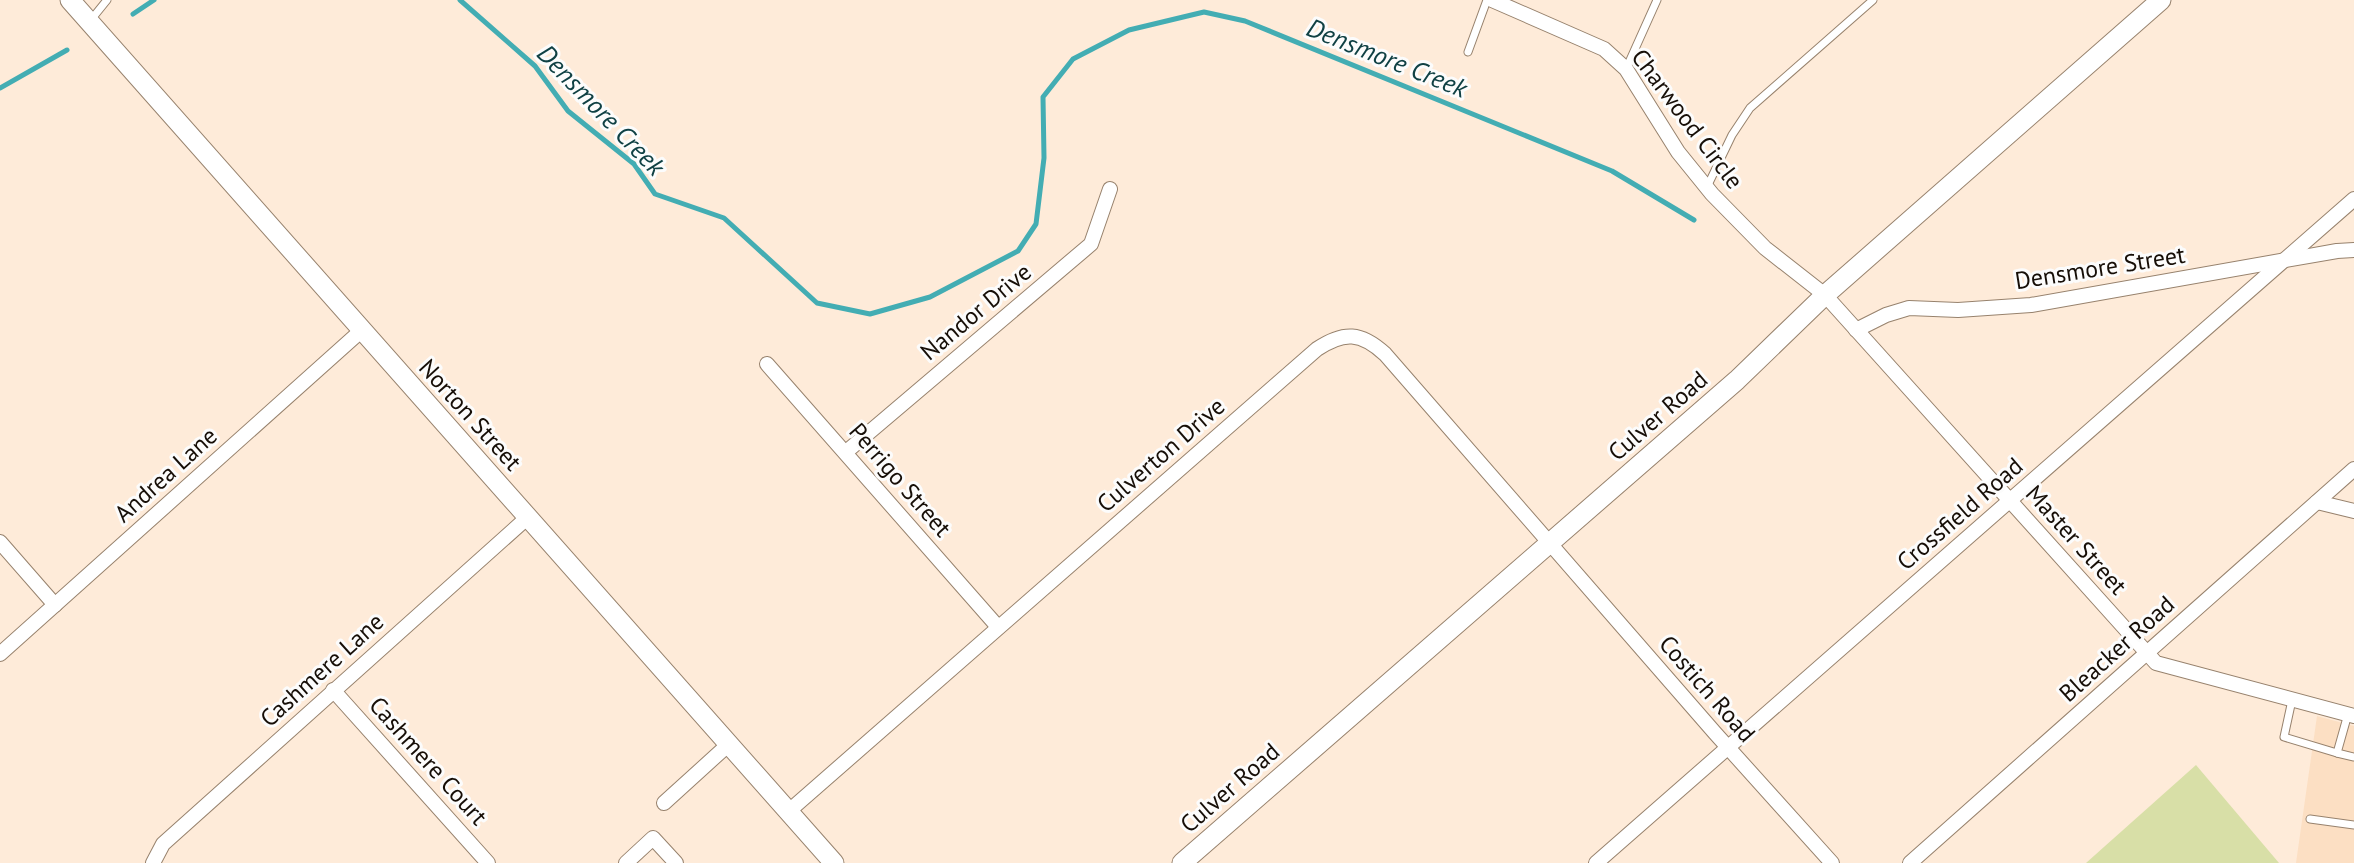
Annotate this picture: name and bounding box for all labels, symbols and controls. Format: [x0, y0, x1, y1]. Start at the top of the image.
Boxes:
water label: Densmore Creek [1302, 10, 1473, 105]
water label: Densmore Creek [530, 37, 673, 183]
street label: Charwood Circle [1625, 42, 1750, 195]
street label: Densmore Street [2013, 239, 2187, 296]
street label: Nandor Drive [914, 256, 1037, 367]
street label: Norton Street [412, 352, 529, 477]
street label: Culver Road [1601, 364, 1714, 467]
street label: Culverton Drive [1090, 391, 1231, 519]
street label: Perrigo Street [842, 416, 958, 543]
street label: Andrea Lane [108, 420, 224, 529]
street label: Crossfield Road [1890, 450, 2029, 577]
street label: Master Street [2019, 478, 2134, 601]
street label: Bleacker Road [2053, 589, 2181, 709]
street label: Cashmere Lane [253, 606, 390, 733]
street label: Costich Road [1653, 629, 1762, 748]
street label: Cashmere Court [362, 690, 494, 831]
street label: Culver Road [1173, 736, 1286, 839]

